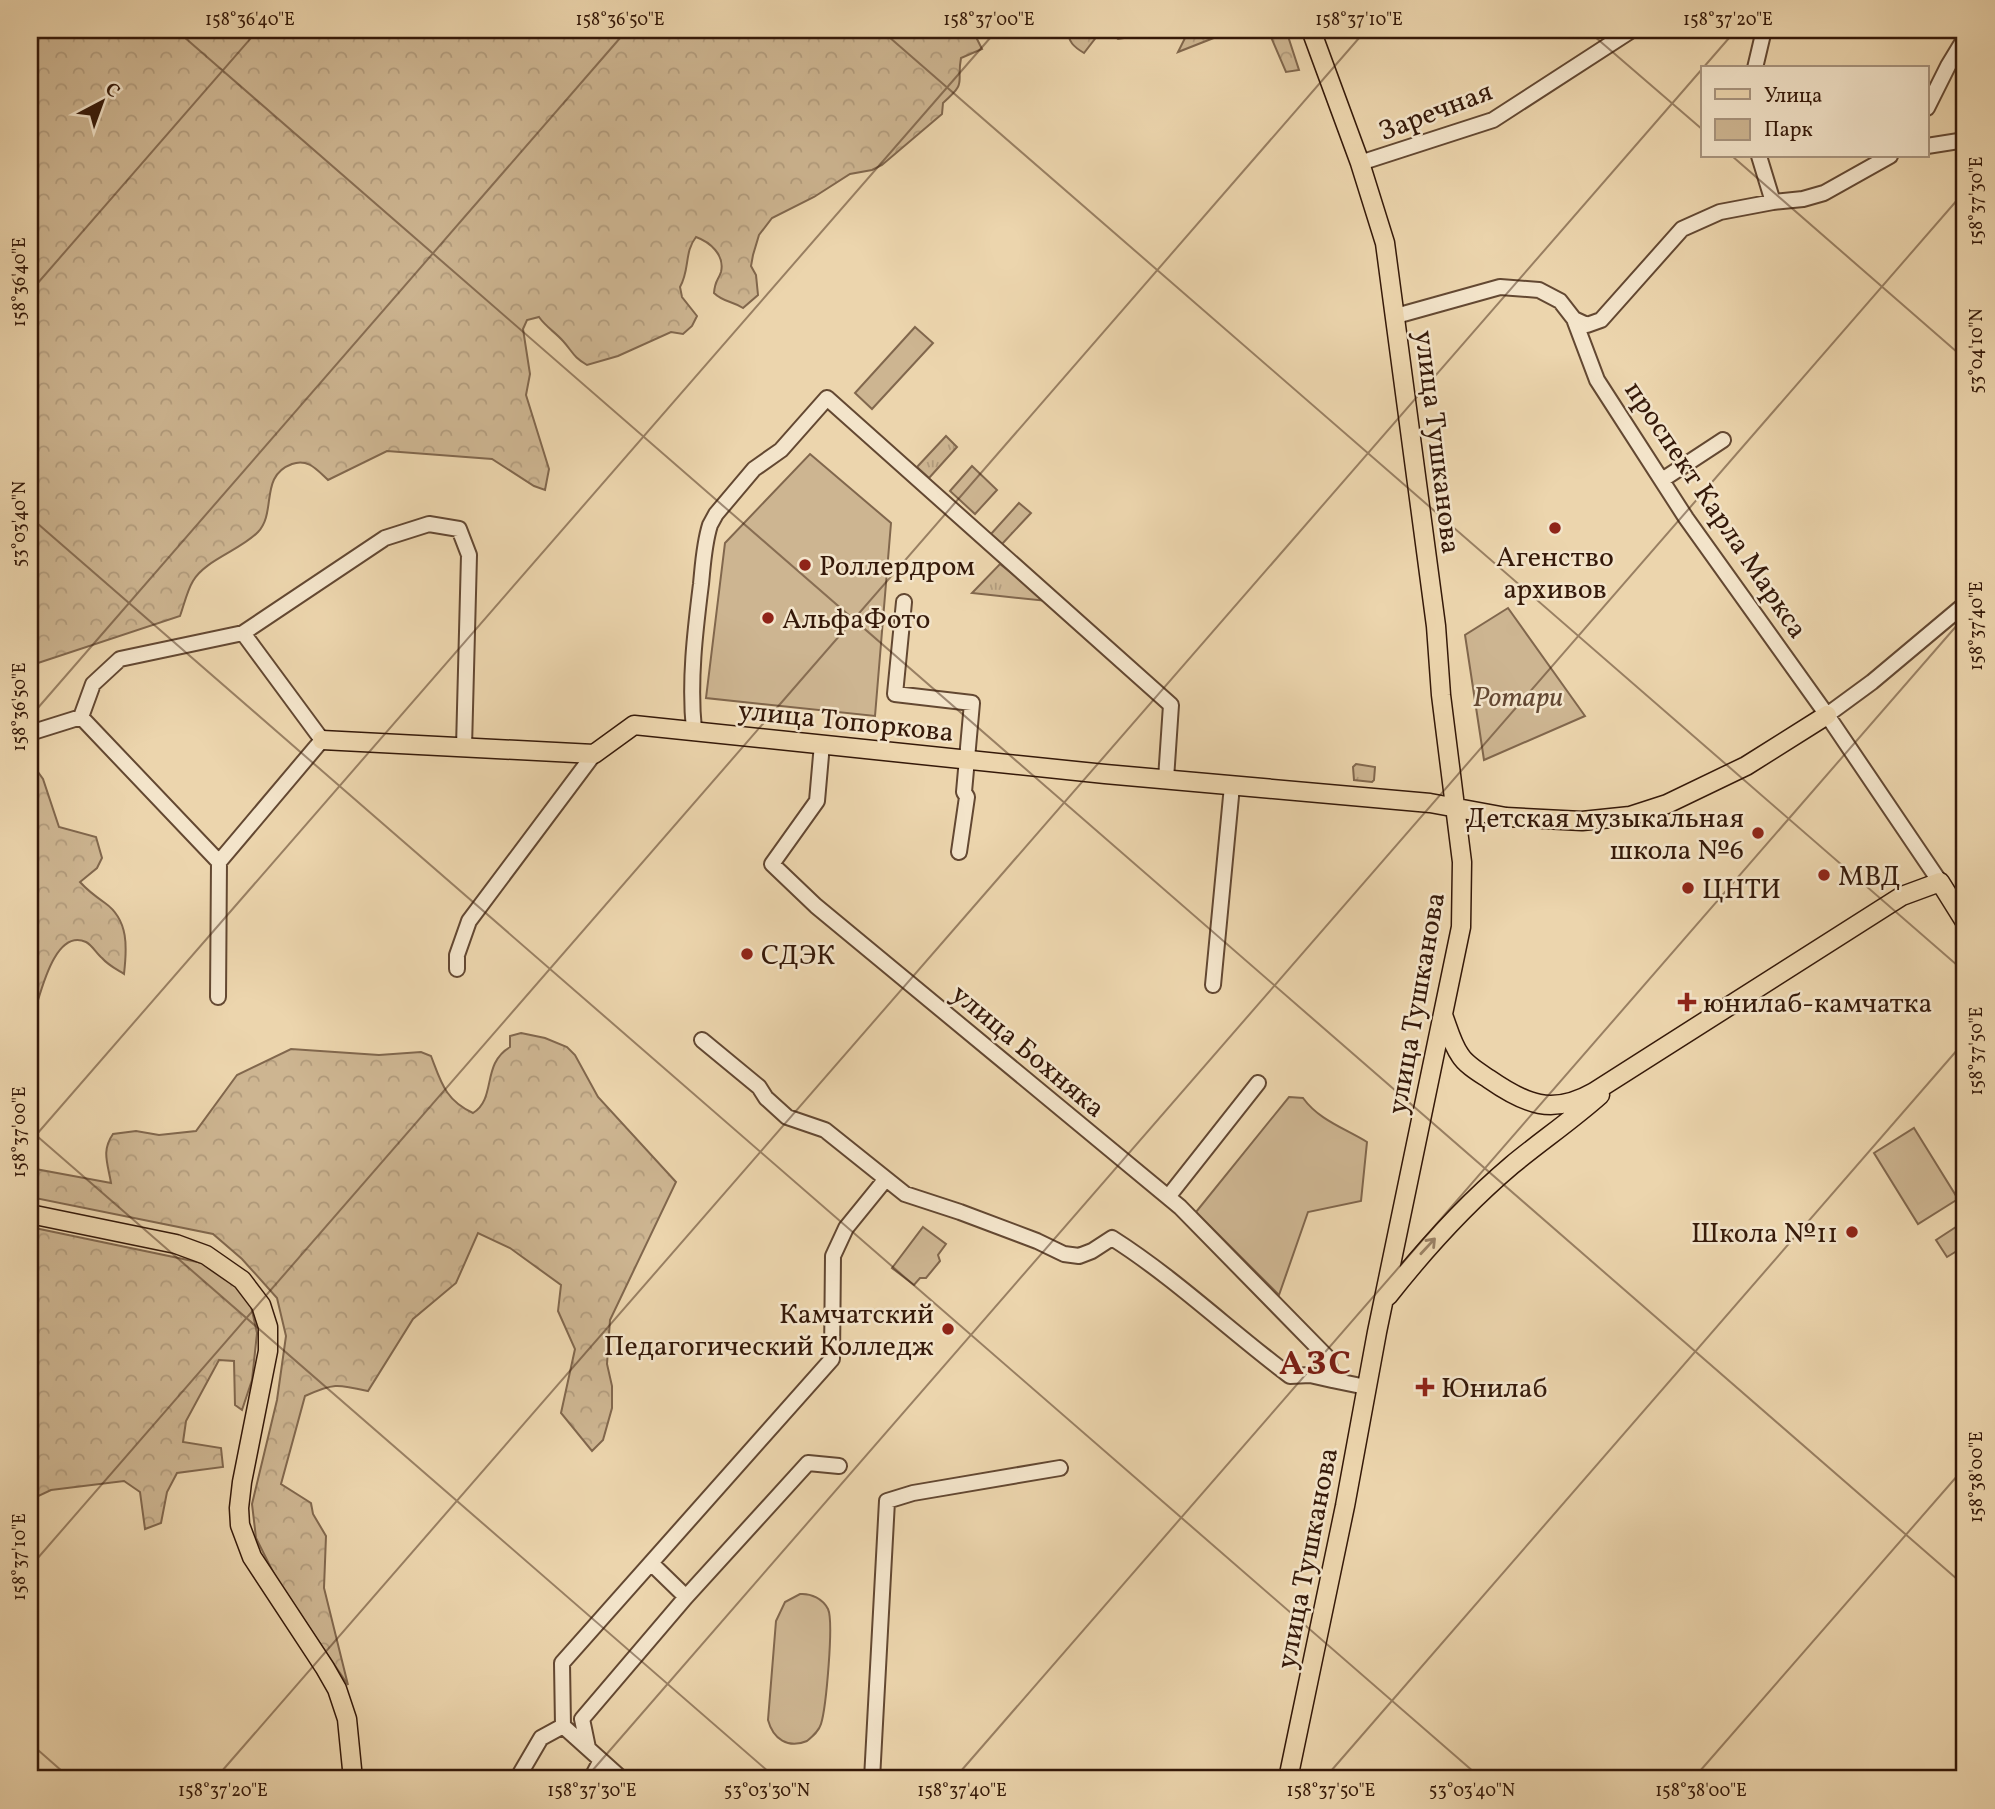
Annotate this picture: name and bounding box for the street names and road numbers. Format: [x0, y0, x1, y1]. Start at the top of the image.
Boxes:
street label: Заречная [1373, 73, 1498, 152]
street label: улица Тушканова [1403, 328, 1470, 556]
street label: проспект Карла Маркса [1614, 374, 1816, 647]
street label: улица Топоркова [736, 692, 956, 753]
street label: улица Тушканова [1379, 889, 1456, 1118]
street label: улица Бохняка [942, 976, 1113, 1128]
street label: улица Тушканова [1268, 1444, 1349, 1673]

